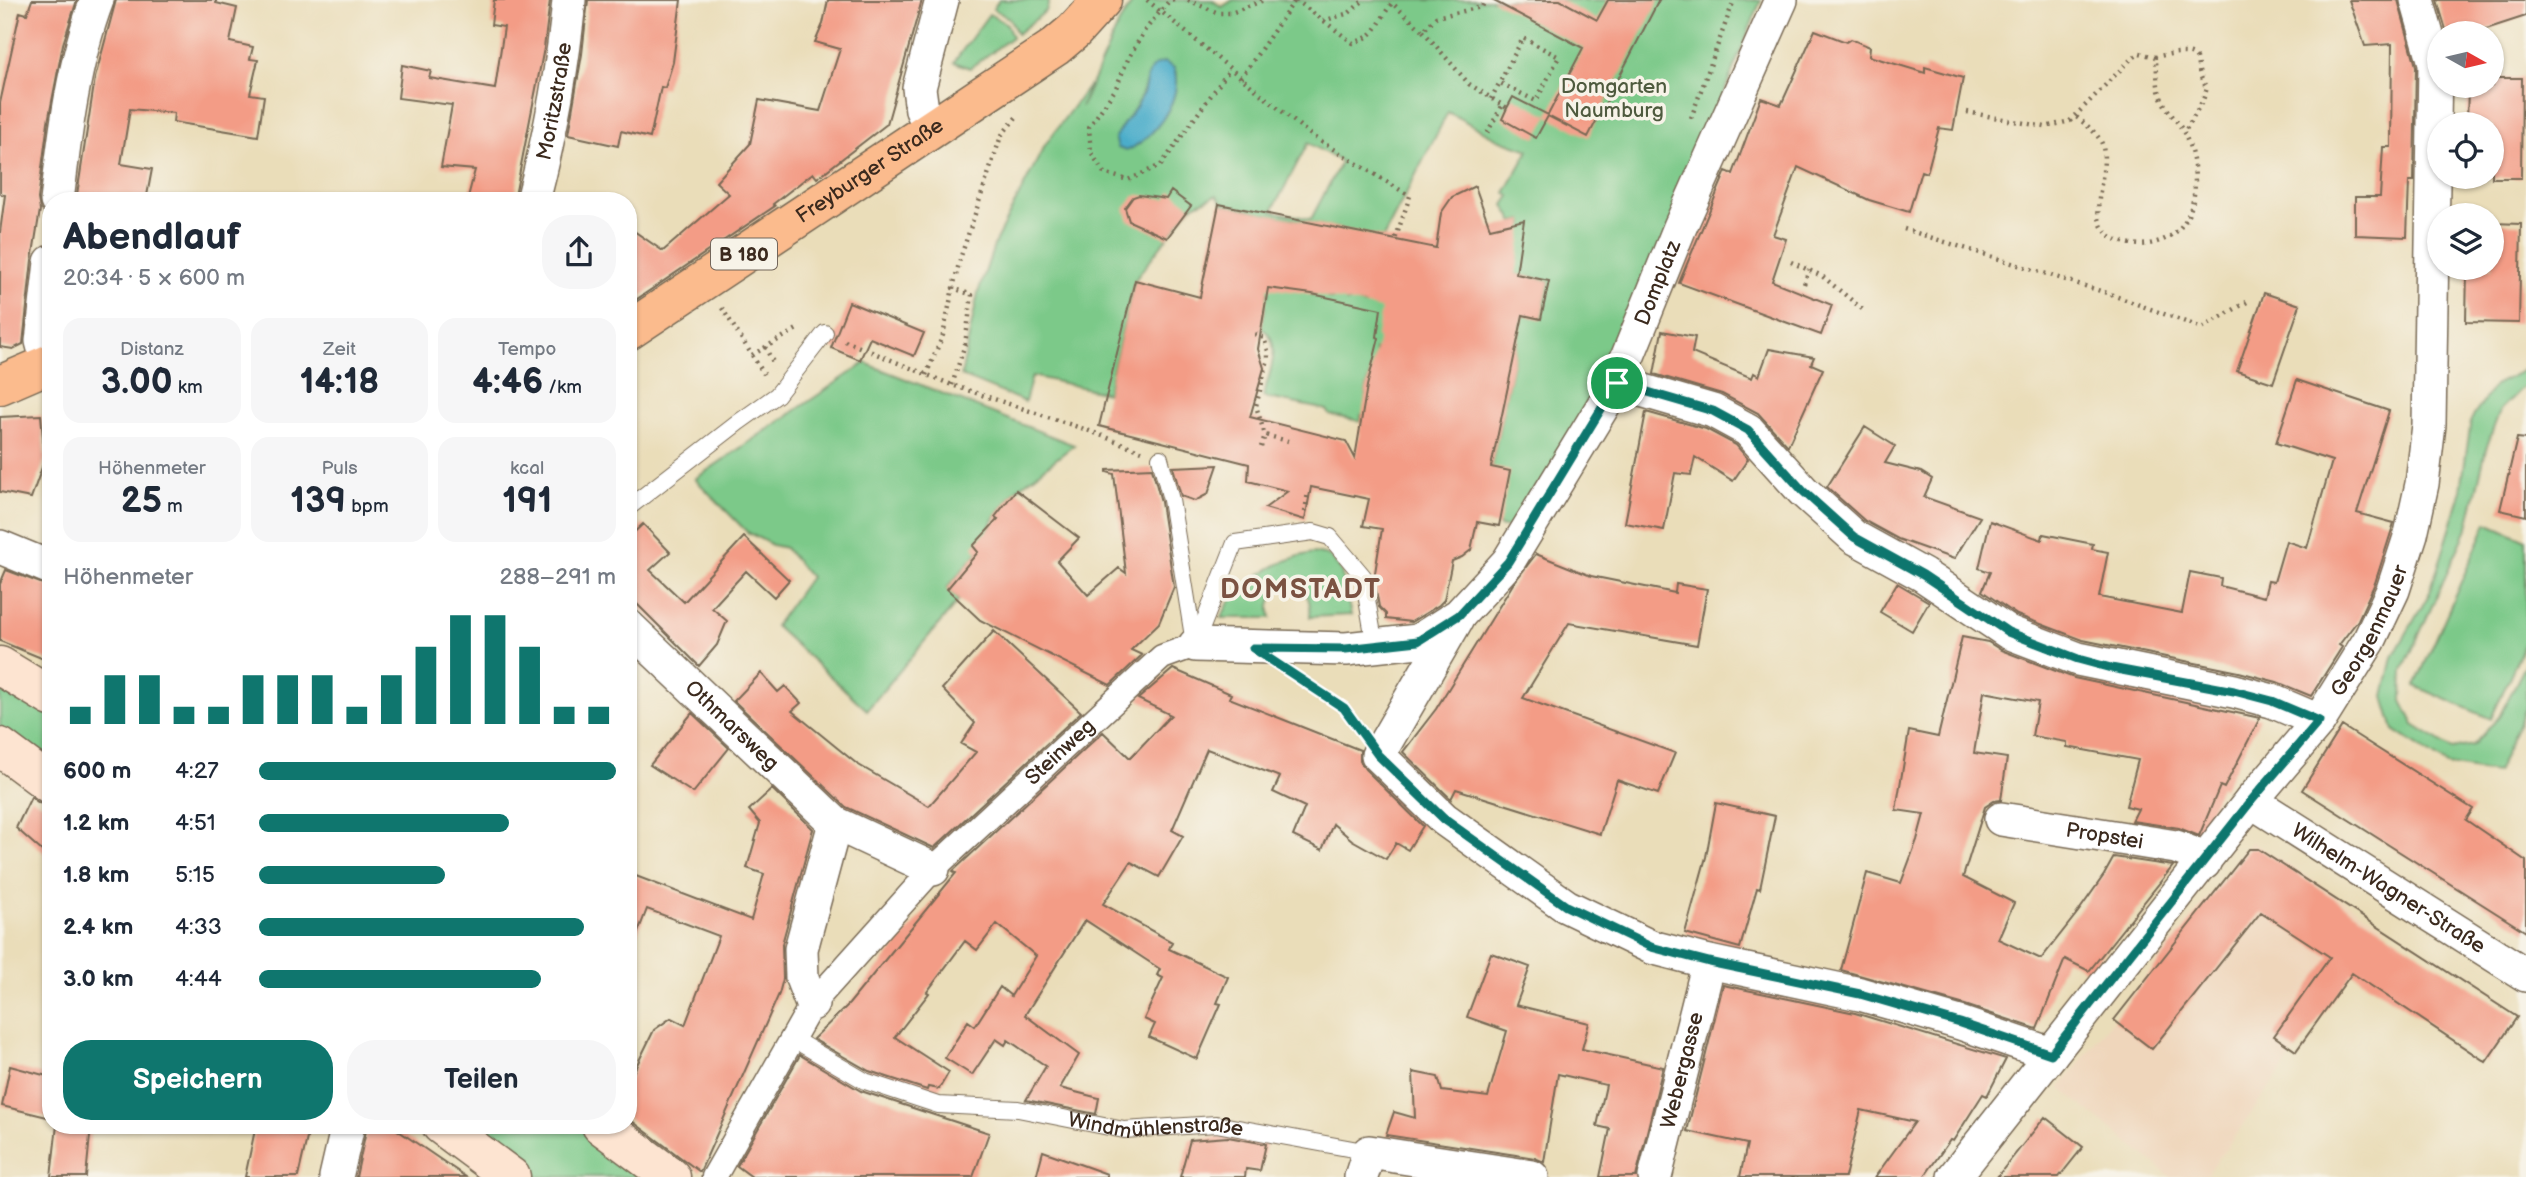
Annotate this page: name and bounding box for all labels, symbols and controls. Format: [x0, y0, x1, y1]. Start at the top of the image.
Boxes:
north arrow [2427, 21, 2504, 98]
map controls [2427, 21, 2504, 280]
street label: Moritzstraße [531, 41, 577, 163]
park label: Domgarten Naumburg [1561, 74, 1667, 123]
button: locate [2427, 112, 2504, 189]
street label: Freyburger Straße [791, 113, 948, 229]
button: layers [2427, 203, 2504, 280]
text: Abendlauf [63, 215, 241, 260]
button: share [542, 215, 616, 289]
street label: Domplatz [1630, 236, 1687, 329]
road number: B 180 [711, 238, 777, 270]
text: 20:34 · 5 × 600 m [63, 264, 245, 292]
text: Distanz [120, 338, 184, 361]
text: Zeit [323, 338, 356, 361]
text: Tempo [498, 338, 556, 361]
pin [1587, 353, 1647, 413]
text: 3.00 [101, 361, 173, 404]
text: 14:18 [300, 361, 379, 404]
text: 4:46 [472, 361, 543, 404]
icon: arrive [1598, 364, 1636, 402]
text: km [173, 376, 203, 399]
text: /km [543, 376, 582, 399]
text: Höhenmeter [98, 457, 206, 480]
text: Puls [321, 457, 358, 480]
text: kcal [510, 457, 544, 480]
text: 25 [121, 480, 162, 523]
text: 139 [290, 480, 346, 523]
text: 191 [502, 480, 552, 523]
text: m [162, 495, 183, 518]
text: bpm [346, 495, 389, 518]
street label: Georgenmauer [2325, 562, 2413, 701]
text: Höhenmeter [63, 563, 193, 591]
text: 288–291 m [499, 563, 616, 591]
district label: DOMSTADT [1220, 573, 1382, 606]
street label: Othmarsweg [680, 675, 784, 776]
street label: Steinweg [1020, 713, 1100, 790]
text: 600 m [63, 757, 131, 785]
text: 4:27 [175, 757, 219, 785]
text: 1.2 km [63, 809, 129, 837]
text: 4:51 [175, 809, 216, 837]
street label: Propstei [2064, 818, 2145, 855]
street label: Wilhelm-Wagner-Straße [2287, 818, 2490, 959]
text: 1.8 km [63, 861, 129, 889]
text: 5:15 [175, 861, 215, 889]
text: 2.4 km [63, 913, 133, 941]
text: 4:33 [175, 913, 222, 941]
text: 3.0 km [63, 965, 134, 993]
text: 4:44 [175, 965, 222, 993]
street label: Webergasse [1656, 1010, 1709, 1131]
button: Speichern [63, 1040, 333, 1120]
button: Teilen [347, 1040, 616, 1120]
street label: Windmühlenstraße [1066, 1107, 1245, 1144]

